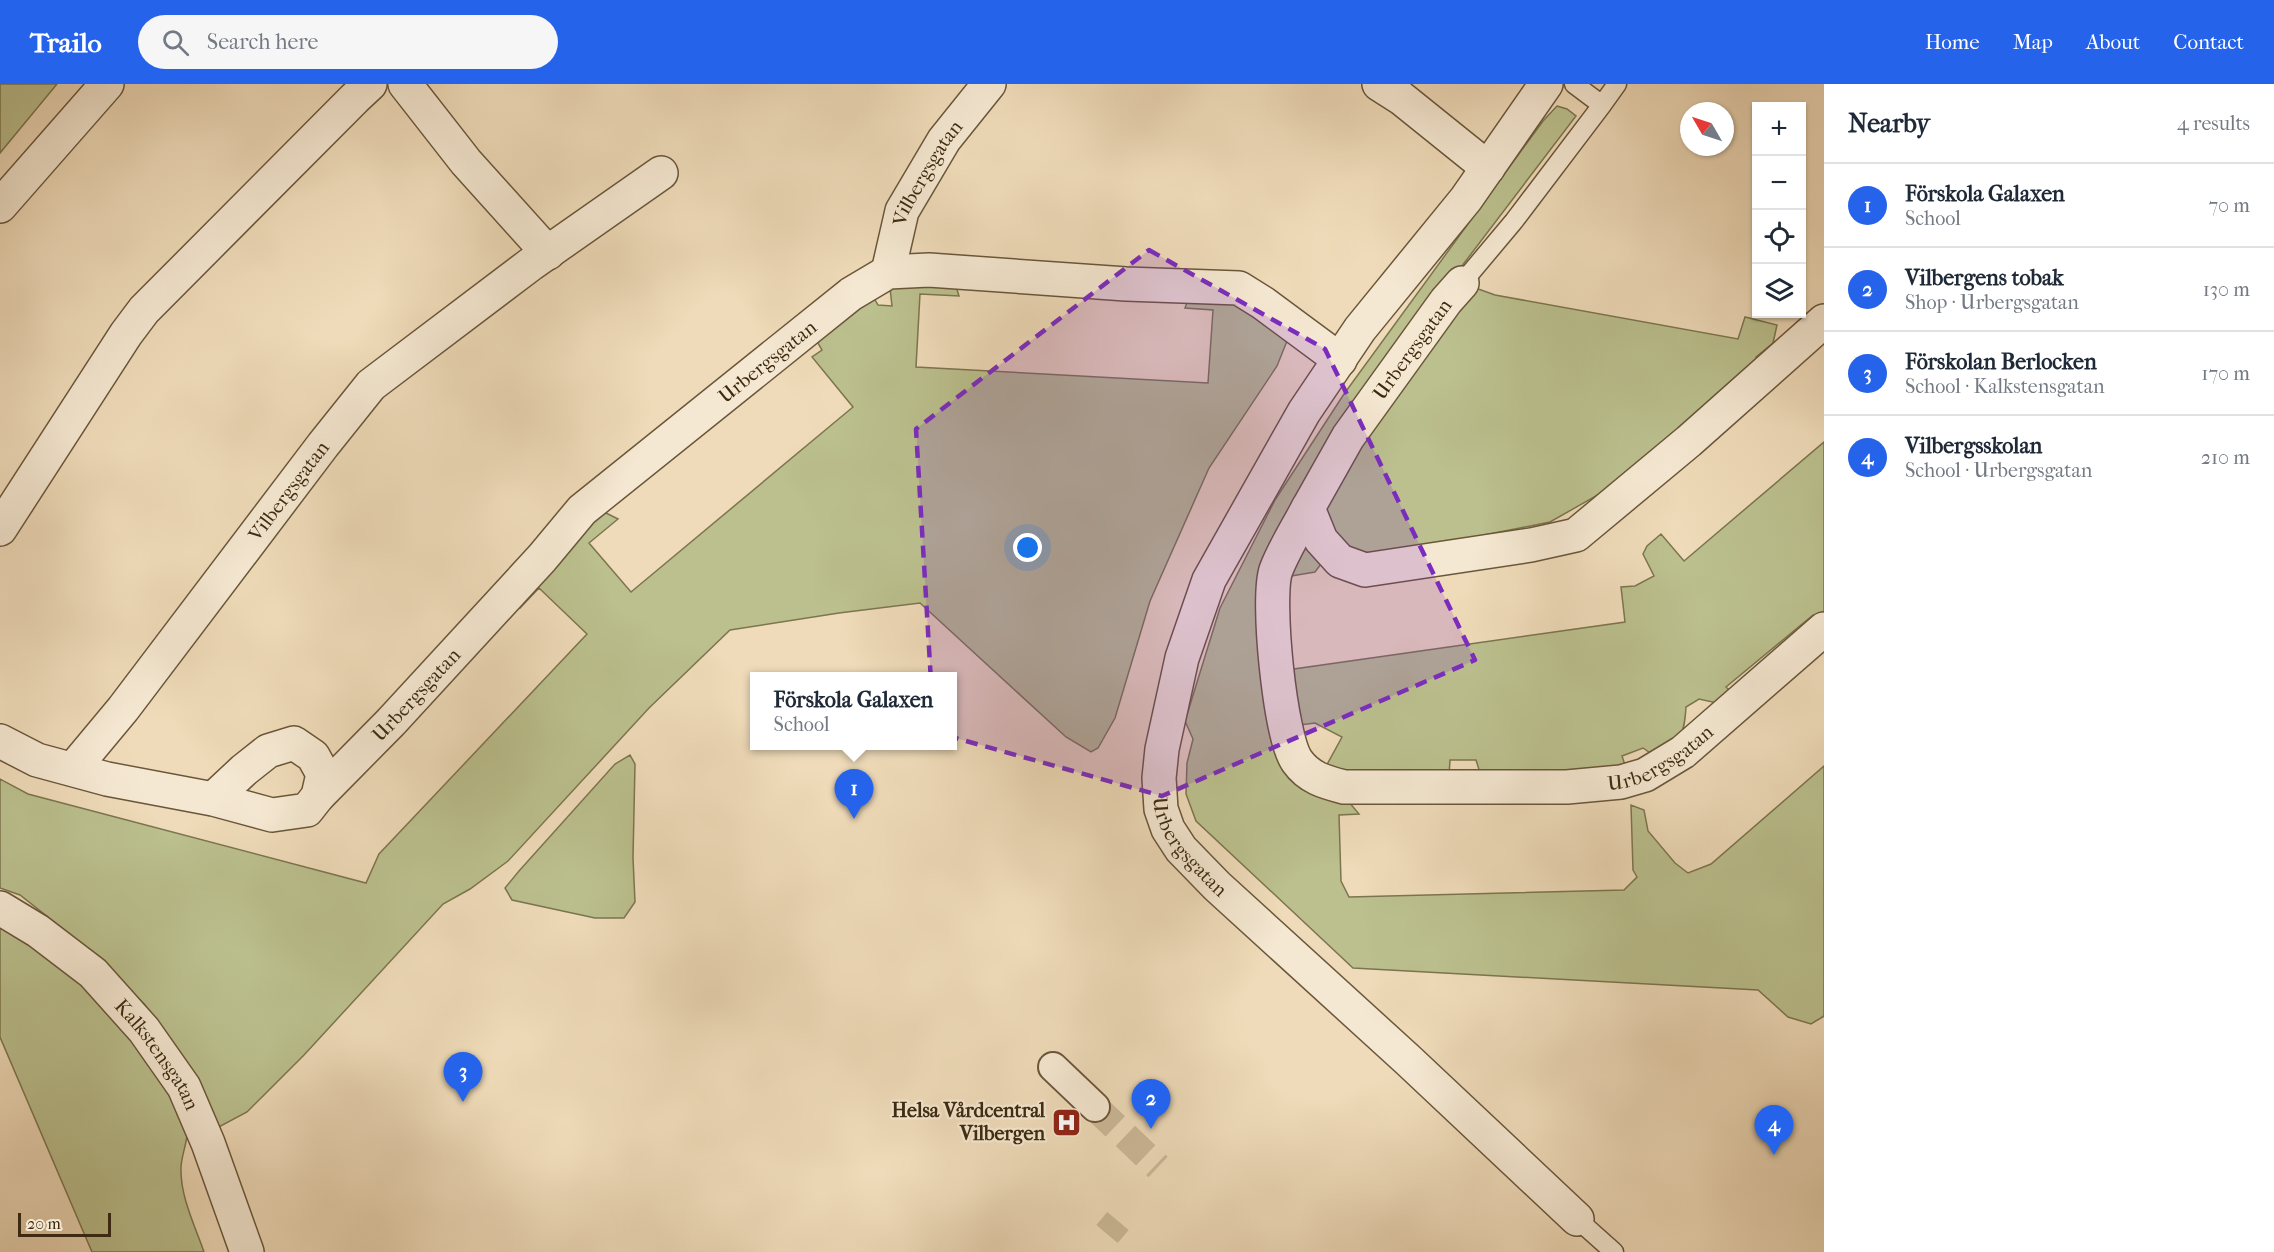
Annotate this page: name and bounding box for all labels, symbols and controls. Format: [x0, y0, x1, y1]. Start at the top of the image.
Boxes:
search box [138, 15, 558, 69]
text: Trailo [30, 26, 102, 59]
icon: search [159, 26, 192, 59]
text: Search here [207, 29, 318, 55]
text: Home [1925, 30, 1980, 54]
text: Map [2013, 30, 2053, 54]
text: About [2086, 30, 2140, 54]
text: Contact [2173, 30, 2244, 54]
north arrow [1680, 102, 1734, 156]
map controls [1752, 102, 1806, 318]
button: + [1752, 102, 1806, 156]
text: Nearby [1848, 108, 1930, 139]
text: 4 results [2177, 112, 2250, 135]
street label: Vilbergsgatan [888, 115, 968, 228]
button: − [1752, 156, 1806, 210]
text: Förskola Galaxen [1905, 181, 2065, 207]
text: 1 [1864, 194, 1871, 217]
text: 70 m [2208, 194, 2250, 217]
text: School [1905, 207, 1961, 230]
button: locate [1752, 210, 1806, 264]
button: layers [1752, 264, 1806, 318]
text: Vilbergens tobak [1905, 265, 2064, 291]
text: 2 [1862, 278, 1873, 301]
text: 130 m [2203, 278, 2250, 301]
text: Shop · Urbergsgatan [1905, 291, 2079, 314]
street label: Urbergsgatan [1368, 294, 1457, 404]
street label: Urbergsgatan [714, 315, 821, 408]
text: Förskolan Berlocken [1905, 349, 2097, 375]
text: 3 [1863, 362, 1872, 385]
text: 170 m [2201, 362, 2250, 385]
text: School · Kalkstensgatan [1905, 375, 2105, 398]
text: Vilbergsskolan [1905, 433, 2042, 459]
street label: Vilbergsgatan [243, 436, 334, 546]
text: 4 [1862, 446, 1873, 469]
text: 210 m [2201, 446, 2250, 469]
text: School · Urbergsgatan [1905, 459, 2092, 482]
your location [1013, 533, 1042, 562]
street label: Urbergsgatan [367, 643, 465, 746]
popup [750, 672, 957, 750]
text: Förskola Galaxen [774, 687, 933, 713]
text: School [774, 713, 829, 736]
street label: Urbergsgatan [1606, 720, 1718, 795]
pin: 1 [834, 770, 874, 819]
street label: Urbergsgatan [1148, 796, 1232, 902]
street label: Kalkstensgatan [110, 995, 204, 1114]
pin: 3 [444, 1052, 482, 1102]
pin: 2 [1132, 1080, 1170, 1129]
place label: Helsa Vårdcentral Vilbergen [892, 1099, 1045, 1145]
hospital icon: Helsa Vårdcentral Vilbergen [1050, 1106, 1082, 1138]
pin: 4 [1754, 1106, 1794, 1155]
scale bar [18, 1210, 111, 1238]
text: 20 m [27, 1214, 61, 1233]

